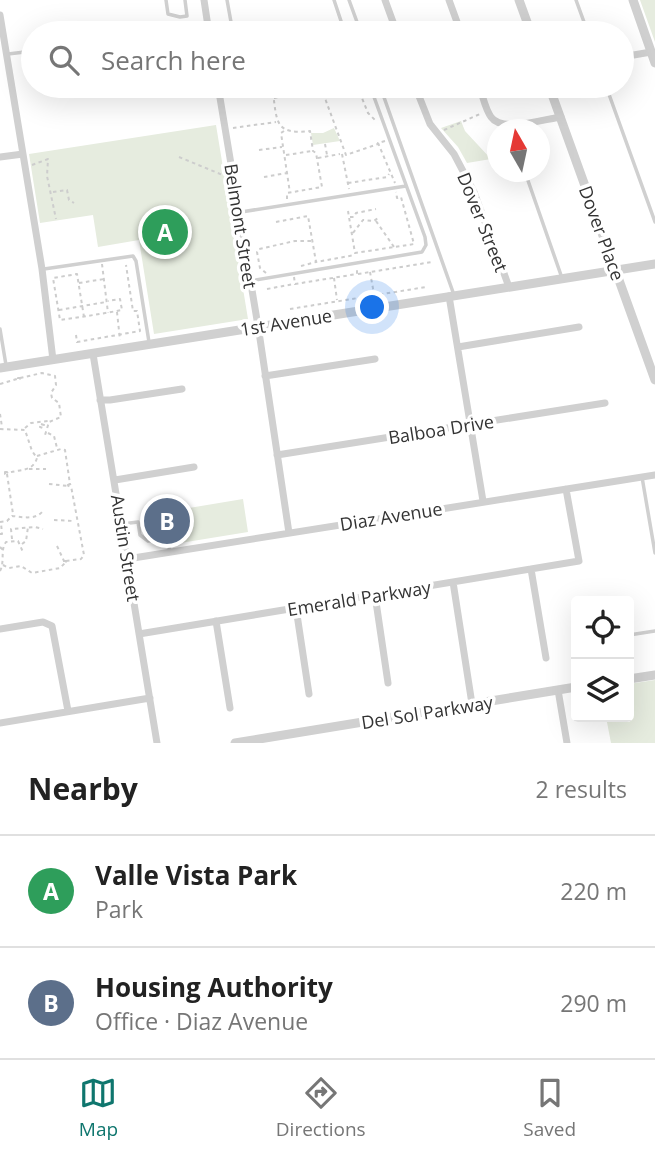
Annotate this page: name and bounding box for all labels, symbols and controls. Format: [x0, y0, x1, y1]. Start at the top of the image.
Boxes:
search box [21, 21, 634, 98]
icon: search [45, 41, 83, 79]
text: Search here [101, 42, 246, 78]
north arrow [487, 119, 550, 182]
street label: Belmont Street [219, 162, 263, 290]
street label: Dover Street [452, 169, 514, 275]
street label: Dover Place [574, 182, 630, 284]
pin: A [142, 206, 188, 258]
your location [355, 290, 389, 324]
street label: 1st Avenue [238, 303, 334, 341]
street label: Balboa Drive [386, 409, 496, 449]
street label: Austin Street [106, 493, 146, 603]
pin: B [144, 495, 190, 547]
street label: Diaz Avenue [338, 496, 444, 536]
street label: Emerald Parkway [286, 575, 433, 621]
map controls [571, 596, 634, 722]
button: locate [571, 596, 634, 659]
button: layers [571, 659, 634, 722]
street label: Del Sol Parkway [359, 690, 495, 734]
text: Nearby [28, 768, 138, 809]
text: 2 results [536, 773, 627, 805]
text: Valle Vista Park [95, 857, 297, 893]
text: A [43, 875, 59, 907]
text: 220 m [560, 875, 627, 907]
text: Park [95, 893, 143, 925]
text: Housing Authority [95, 969, 333, 1005]
text: B [43, 987, 59, 1019]
text: 290 m [560, 987, 627, 1019]
text: Office · Diaz Avenue [95, 1005, 308, 1037]
tab: Map [79, 1074, 118, 1142]
tab: Directions [276, 1074, 366, 1142]
tab: Saved [523, 1074, 576, 1142]

